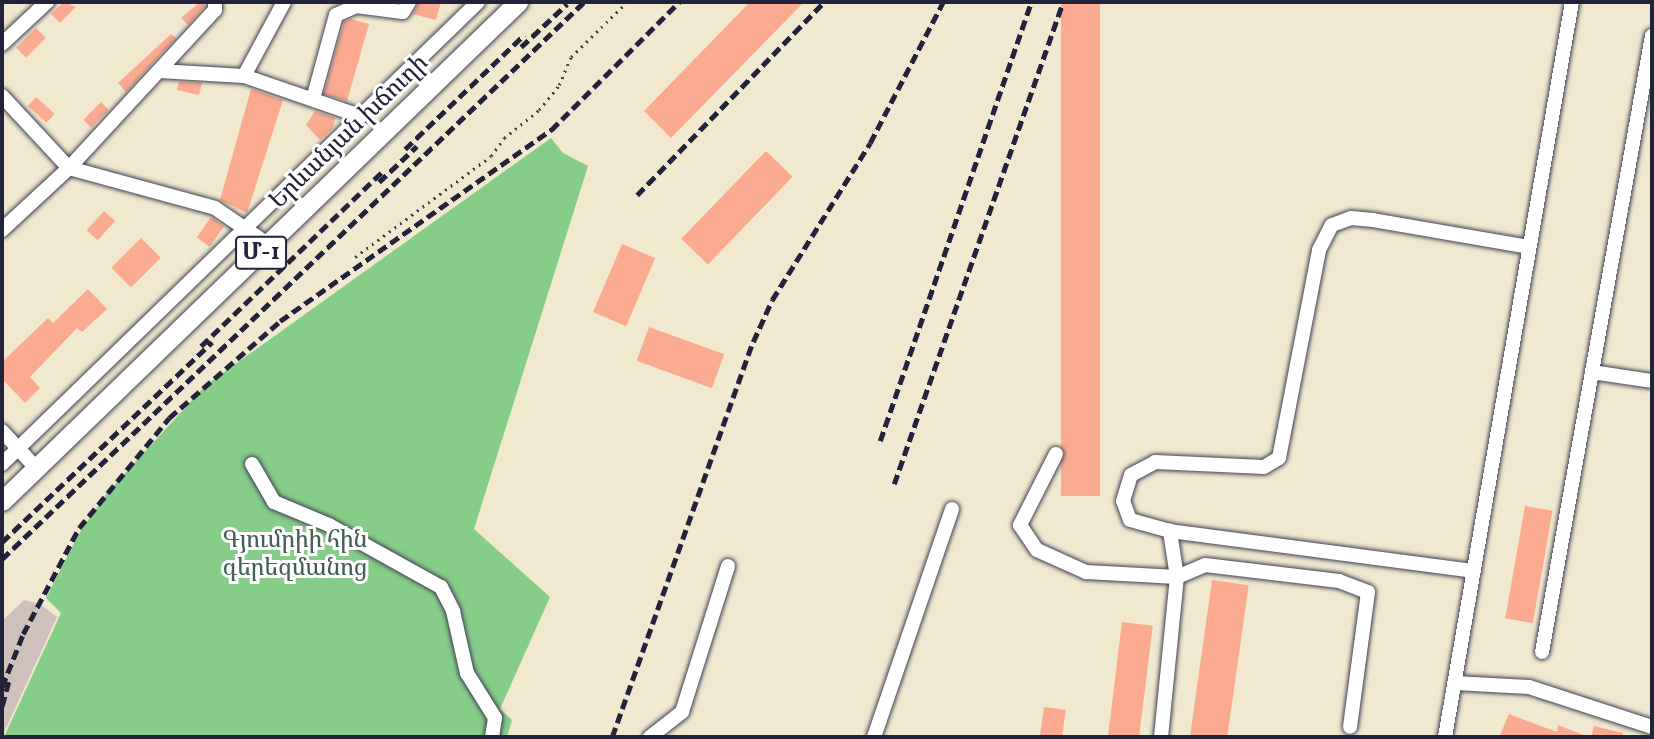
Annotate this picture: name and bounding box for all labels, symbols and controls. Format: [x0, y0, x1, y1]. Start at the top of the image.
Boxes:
street label: Երևանյան խճուղի [265, 50, 435, 216]
road number: Մ-1 [235, 234, 287, 272]
park label: Գյումրիի հին գերեզմանոց [223, 528, 367, 584]

